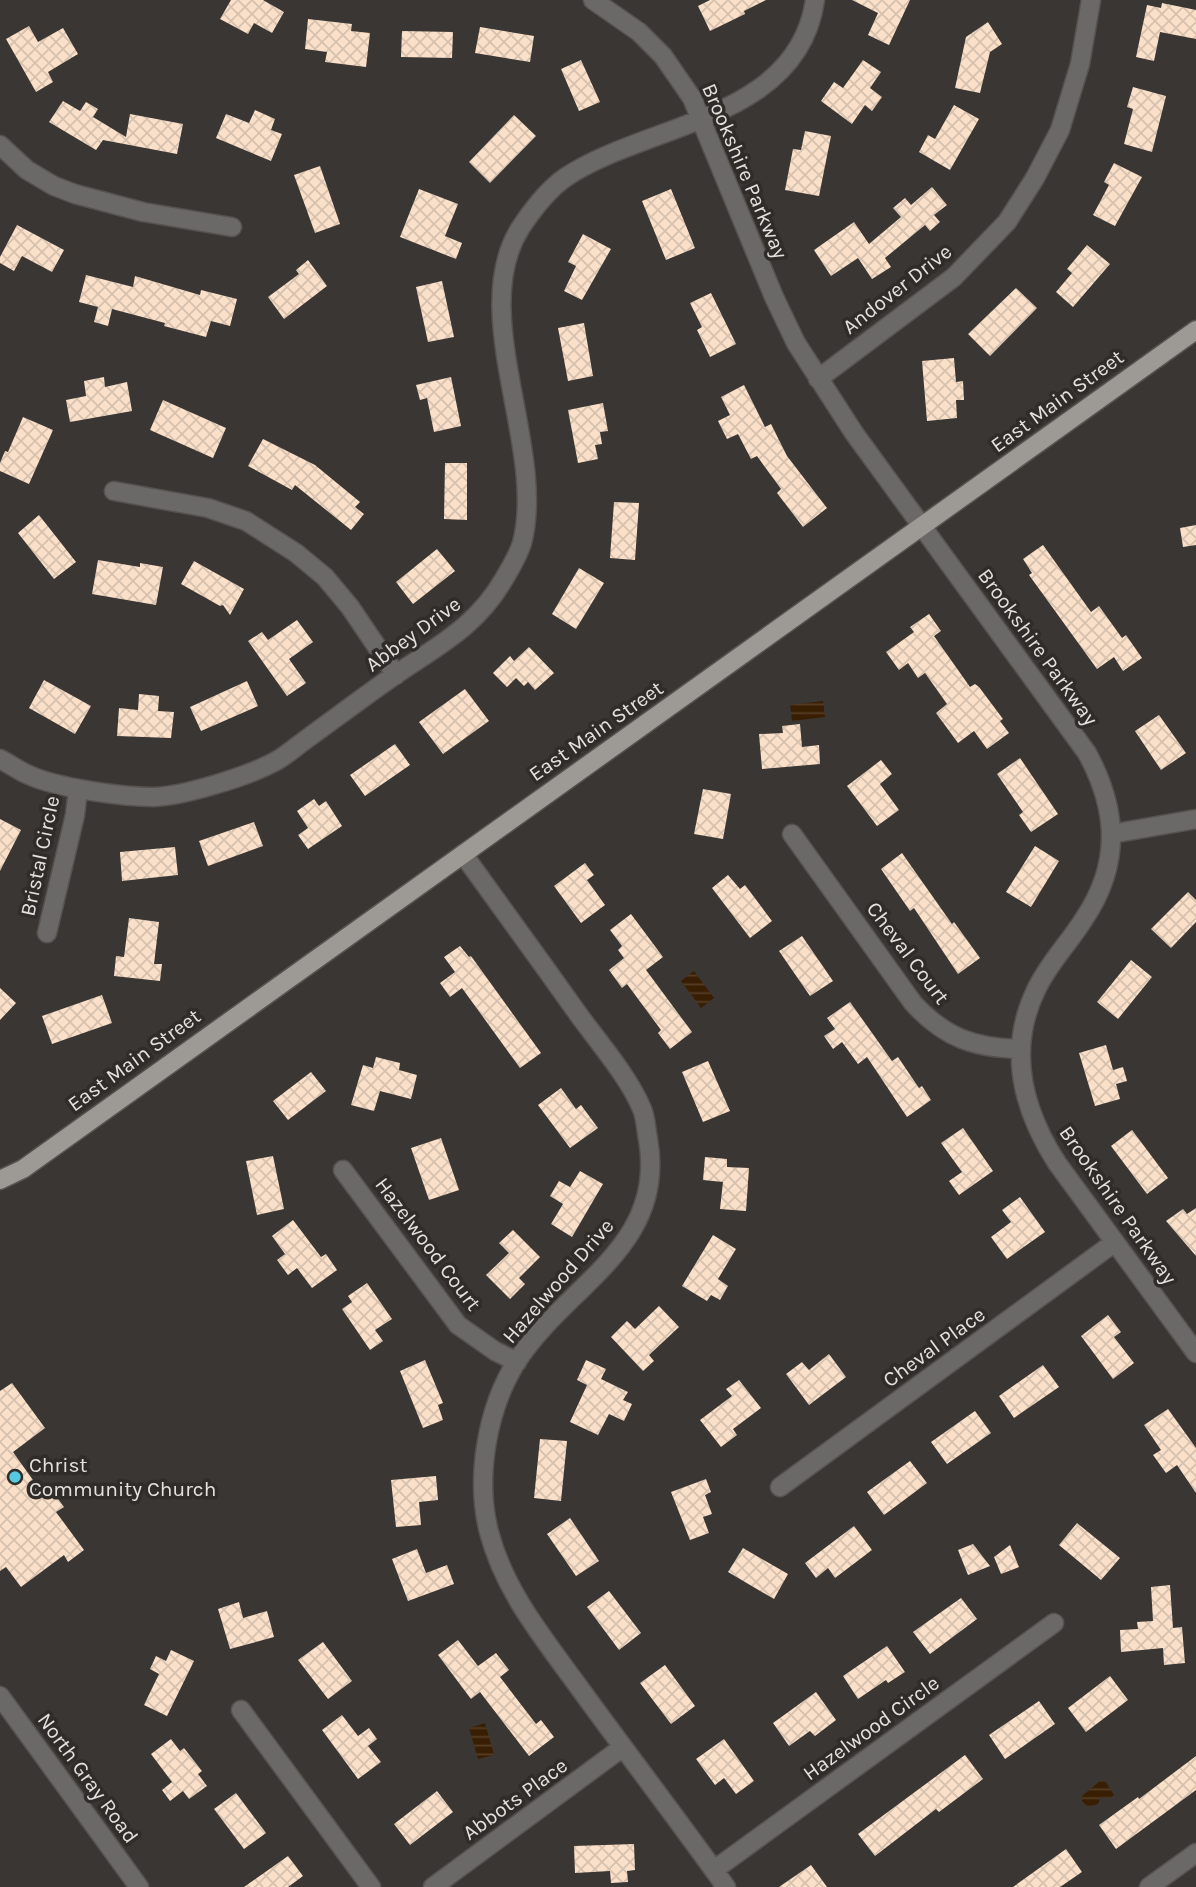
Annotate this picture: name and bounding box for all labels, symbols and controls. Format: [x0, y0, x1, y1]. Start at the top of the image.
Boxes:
street label: Brookshire Parkway [697, 80, 793, 262]
street label: Andover Drive [838, 239, 956, 339]
street label: East Main Street [986, 345, 1128, 457]
street label: Brookshire Parkway [973, 564, 1103, 730]
street label: Abbey Drive [361, 592, 465, 676]
street label: East Main Street [524, 676, 668, 786]
street label: Bristal Circle [16, 794, 64, 918]
street label: Cheval Court [862, 897, 954, 1009]
street label: East Main Street [63, 1004, 205, 1116]
street label: Brookshire Parkway [1054, 1121, 1182, 1289]
street label: Hazelwood Court [370, 1173, 486, 1315]
street label: Hazelwood Drive [497, 1214, 619, 1348]
street label: Cheval Place [878, 1302, 990, 1392]
place label: Christ Community Church [29, 1453, 216, 1501]
marker: Christ Community Church [7, 1469, 23, 1485]
street label: Hazelwood Circle [798, 1671, 944, 1785]
street label: North Gray Road [33, 1708, 143, 1848]
street label: Abbots Place [458, 1753, 572, 1845]

